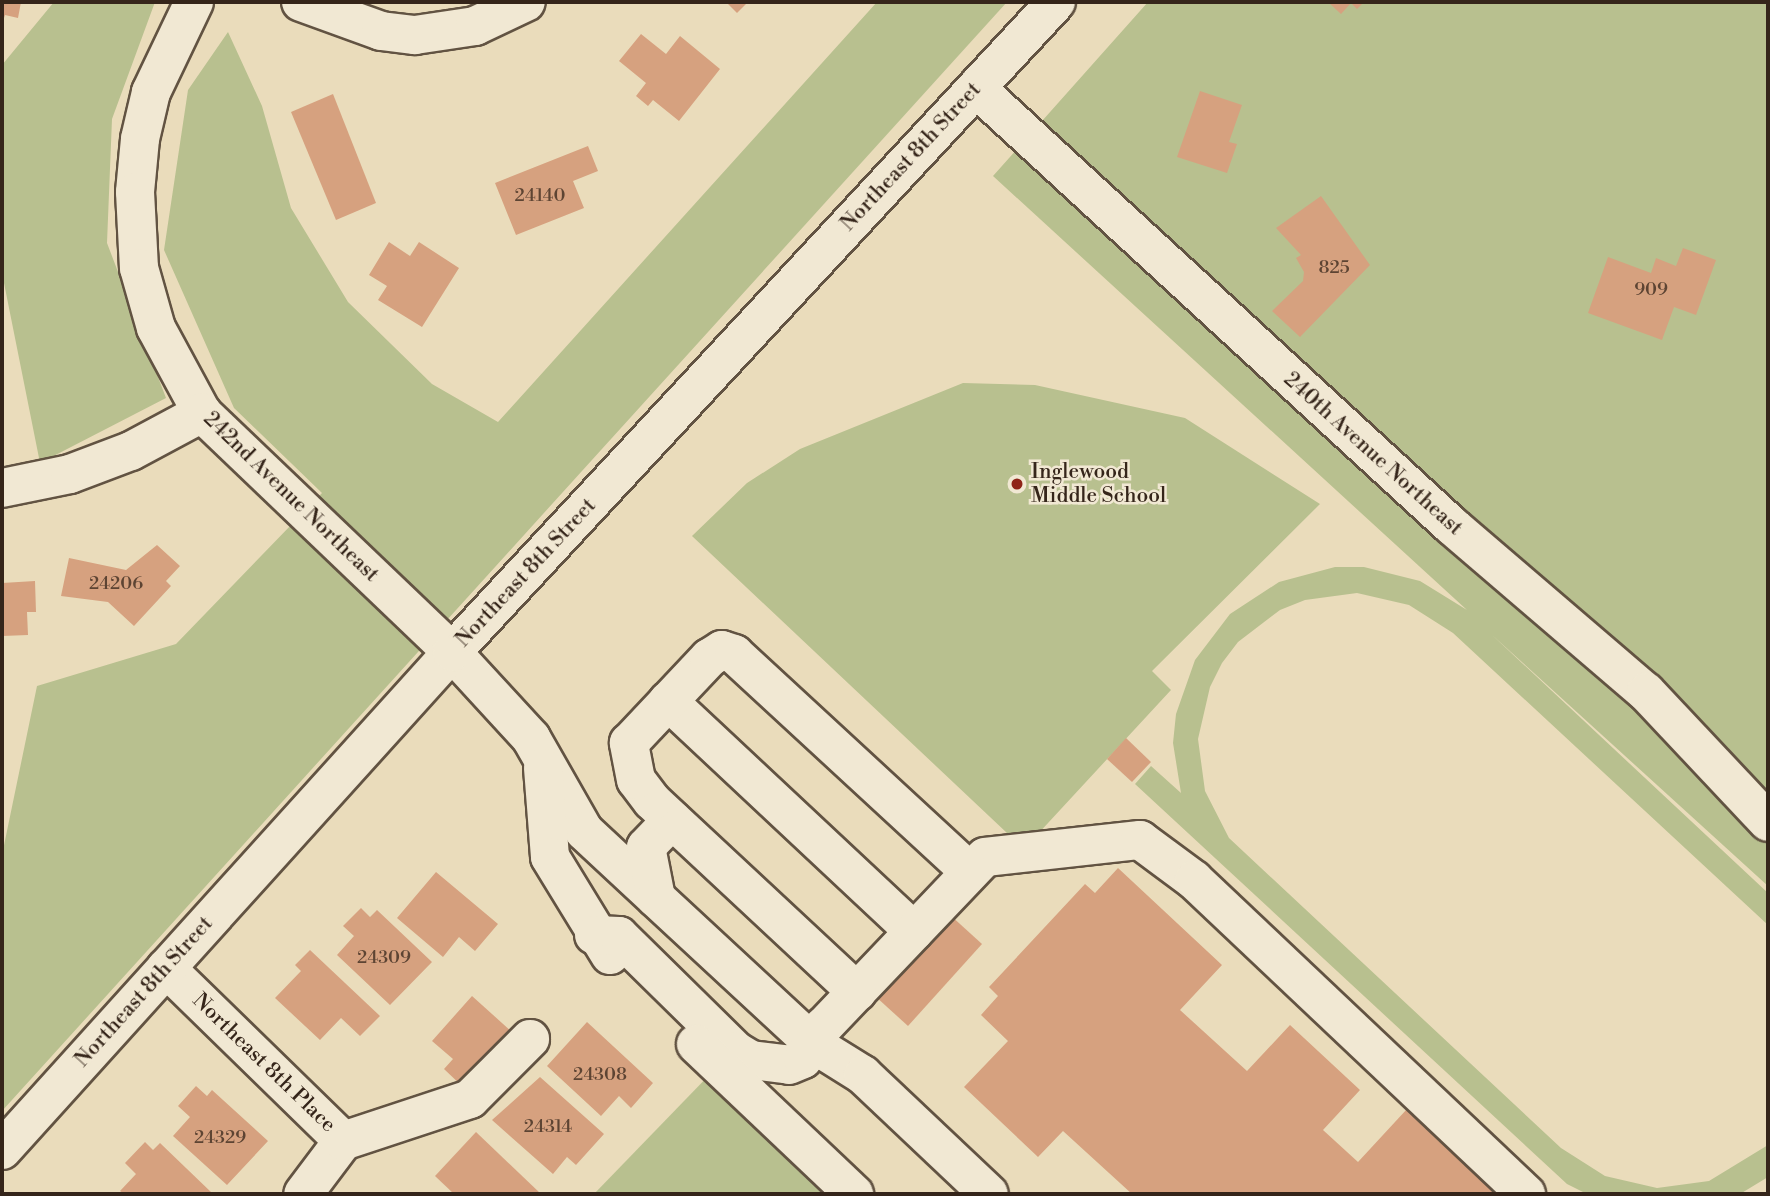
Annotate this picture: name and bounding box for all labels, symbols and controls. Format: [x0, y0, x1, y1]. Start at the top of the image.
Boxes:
street label: Northeast 8th Street [836, 78, 986, 236]
house number: 24140 [515, 185, 565, 207]
house number: 825 [1318, 257, 1350, 279]
house number: 909 [1634, 279, 1668, 301]
street label: 240th Avenue Northeast [1278, 367, 1468, 541]
street label: 242nd Avenue Northeast [198, 407, 384, 587]
place label: Inglewood Middle School [1031, 459, 1166, 509]
marker: Inglewood Middle School [1009, 476, 1025, 492]
street label: Northeast 8th Street [451, 494, 601, 652]
house number: 24206 [89, 573, 143, 595]
street label: Northeast 8th Street [70, 912, 218, 1072]
house number: 24309 [357, 947, 411, 969]
street label: Northeast 8th Place [187, 988, 341, 1138]
house number: 24308 [573, 1064, 627, 1086]
house number: 24314 [524, 1116, 572, 1138]
house number: 24329 [194, 1127, 246, 1149]

